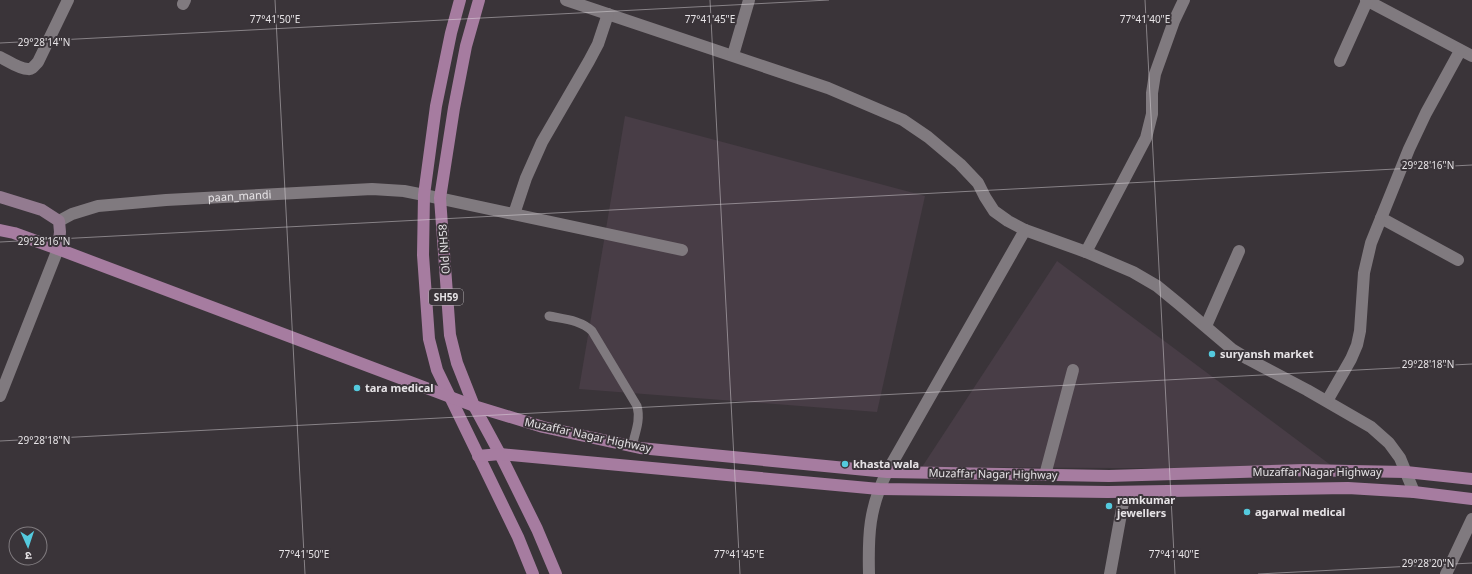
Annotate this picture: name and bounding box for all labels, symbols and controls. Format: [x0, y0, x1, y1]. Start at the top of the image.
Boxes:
text: 77°41'50"E [250, 12, 300, 26]
text: 77°41'45"E [685, 12, 735, 26]
text: 77°41'40"E [1120, 12, 1170, 26]
text: 29°28'14"N [18, 35, 70, 49]
text: 29°28'16"N [1402, 158, 1454, 172]
street label: paan_mandi [207, 186, 272, 205]
street label: Old NH58 [434, 223, 453, 275]
text: 29°28'16"N [18, 234, 70, 248]
road number: SH59 [429, 289, 463, 305]
place label: suryansh market [1220, 346, 1314, 361]
marker: suryansh market [1207, 349, 1217, 359]
text: 29°28'18"N [1402, 357, 1454, 371]
place label: tara medical [365, 380, 434, 395]
marker: tara medical [352, 383, 362, 393]
street label: Muzaffar Nagar Highway [523, 414, 653, 455]
text: 29°28'18"N [18, 433, 70, 447]
place label: khasta wala [853, 456, 919, 471]
marker: khasta wala [840, 459, 850, 469]
street label: Muzaffar Nagar Highway [1252, 464, 1382, 479]
street label: Muzaffar Nagar Highway [928, 465, 1058, 482]
place label: ramkumar jewellers [1116, 492, 1175, 520]
marker: ramkumar jewellers [1104, 501, 1114, 511]
place label: agarwal medical [1255, 504, 1345, 519]
marker: agarwal medical [1242, 507, 1252, 517]
north arrow [8, 526, 48, 566]
text: 77°41'50"E [279, 547, 329, 561]
text: 77°41'45"E [714, 547, 764, 561]
text: 77°41'40"E [1149, 547, 1199, 561]
text: उ [24, 549, 32, 564]
text: 29°28'20"N [1402, 556, 1454, 570]

